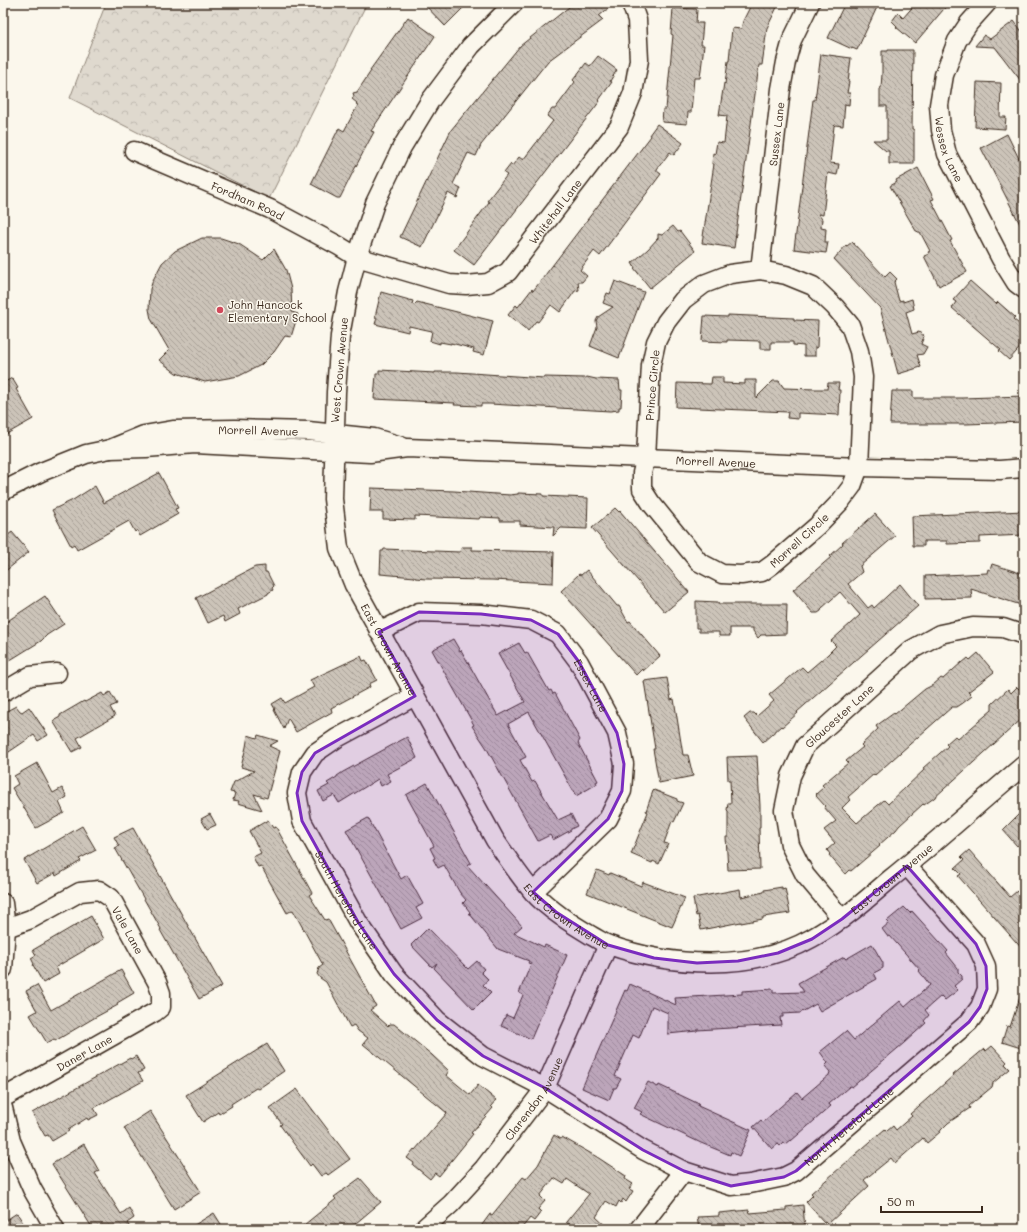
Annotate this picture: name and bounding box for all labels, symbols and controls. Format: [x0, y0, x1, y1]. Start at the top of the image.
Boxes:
street label: Sussex Lane [765, 101, 787, 167]
street label: Wessex Lane [932, 116, 968, 184]
street label: Whitehall Lane [525, 175, 585, 247]
street label: Fordham Road [209, 177, 287, 223]
place label: John Hancock Elementary School [228, 297, 327, 325]
marker: John Hancock Elementary School [215, 305, 225, 315]
street label: West Crown Avenue [327, 316, 351, 424]
street label: Prince Circle [641, 349, 663, 421]
street label: Morrell Avenue [218, 421, 299, 438]
street label: Morrell Avenue [676, 452, 757, 470]
street label: Morrell Circle [766, 509, 832, 571]
street label: East Crown Avenue [358, 600, 421, 698]
street label: Essex Lane [571, 656, 612, 715]
street label: Gloucester Lane [801, 680, 877, 751]
street label: East Crown Avenue [847, 839, 936, 917]
street label: South Hereford Lane [312, 847, 382, 952]
street label: East Crown Avenue [521, 880, 612, 952]
street label: Vale Lane [109, 903, 147, 957]
street label: Daner Lane [53, 1030, 115, 1074]
street label: Clarendon Avenue [500, 1054, 565, 1143]
street label: North Hereford Lane [800, 1083, 897, 1169]
scale bar [881, 1188, 982, 1214]
text: 50 m [887, 1193, 915, 1209]

